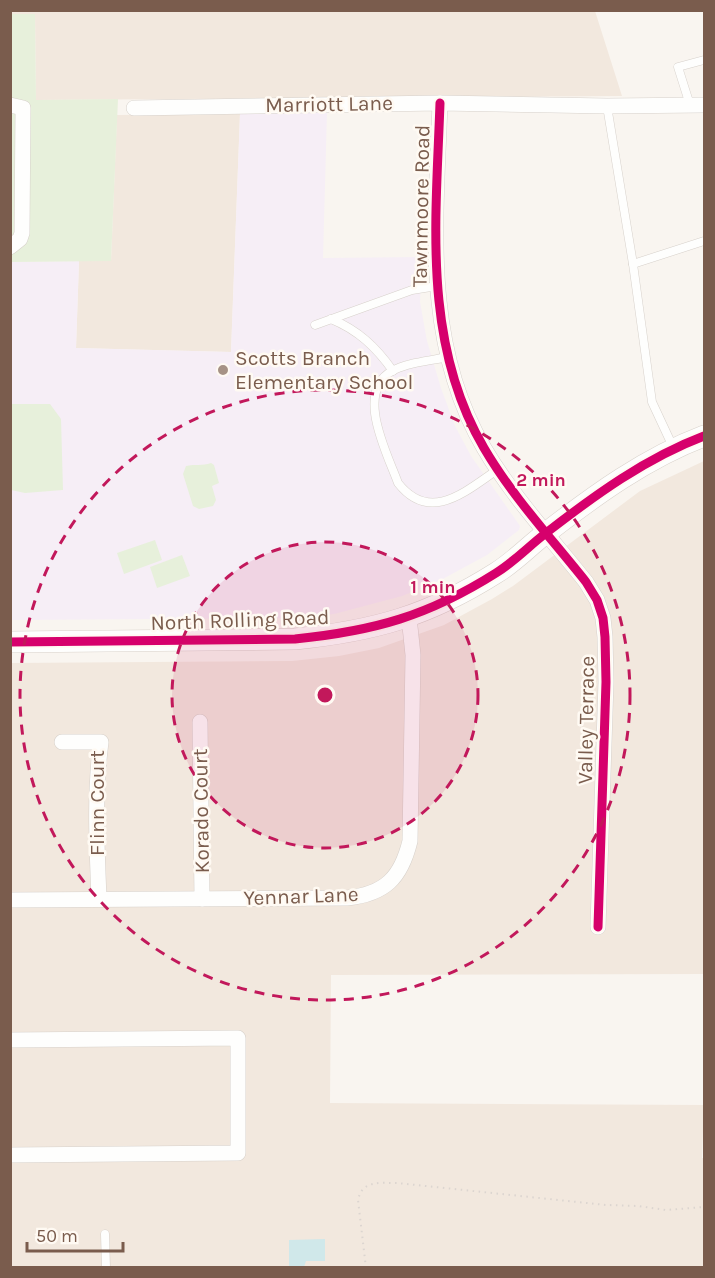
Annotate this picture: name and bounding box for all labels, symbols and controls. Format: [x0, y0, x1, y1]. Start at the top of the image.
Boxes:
street label: Marriott Lane [265, 91, 393, 117]
street label: Tawnmoore Road [408, 125, 434, 287]
place label: Scotts Branch Elementary School [235, 346, 413, 394]
marker: Scotts Branch Elementary School [216, 363, 230, 377]
text: 2 min [516, 469, 566, 491]
text: 1 min [410, 576, 456, 598]
street label: North Rolling Road [150, 605, 330, 635]
street label: Valley Terrace [573, 656, 599, 784]
centre of rings [315, 685, 335, 705]
street label: Korado Court [188, 748, 214, 874]
street label: Flinn Court [85, 750, 109, 856]
street label: Yennar Lane [243, 882, 359, 910]
scale bar [27, 1215, 123, 1253]
text: 50 m [36, 1225, 78, 1247]

